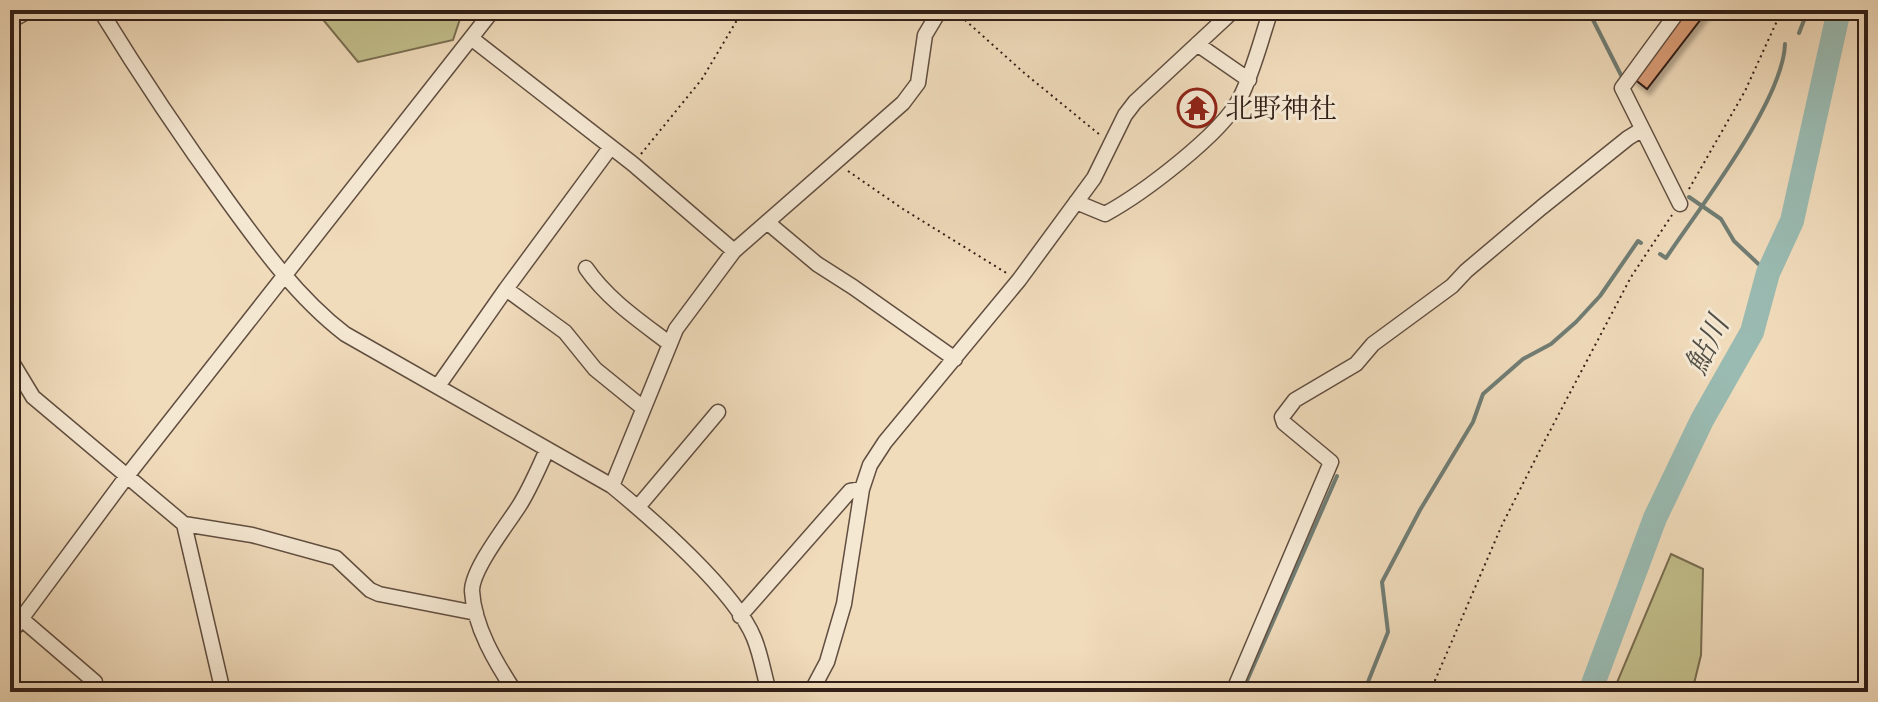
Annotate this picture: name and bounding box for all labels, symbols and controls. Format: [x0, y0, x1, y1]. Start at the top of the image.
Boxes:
temple icon: 北野神社 [1176, 87, 1218, 129]
place label: 北野神社 [1225, 94, 1337, 125]
water label: 鮎川 [1679, 308, 1737, 379]

